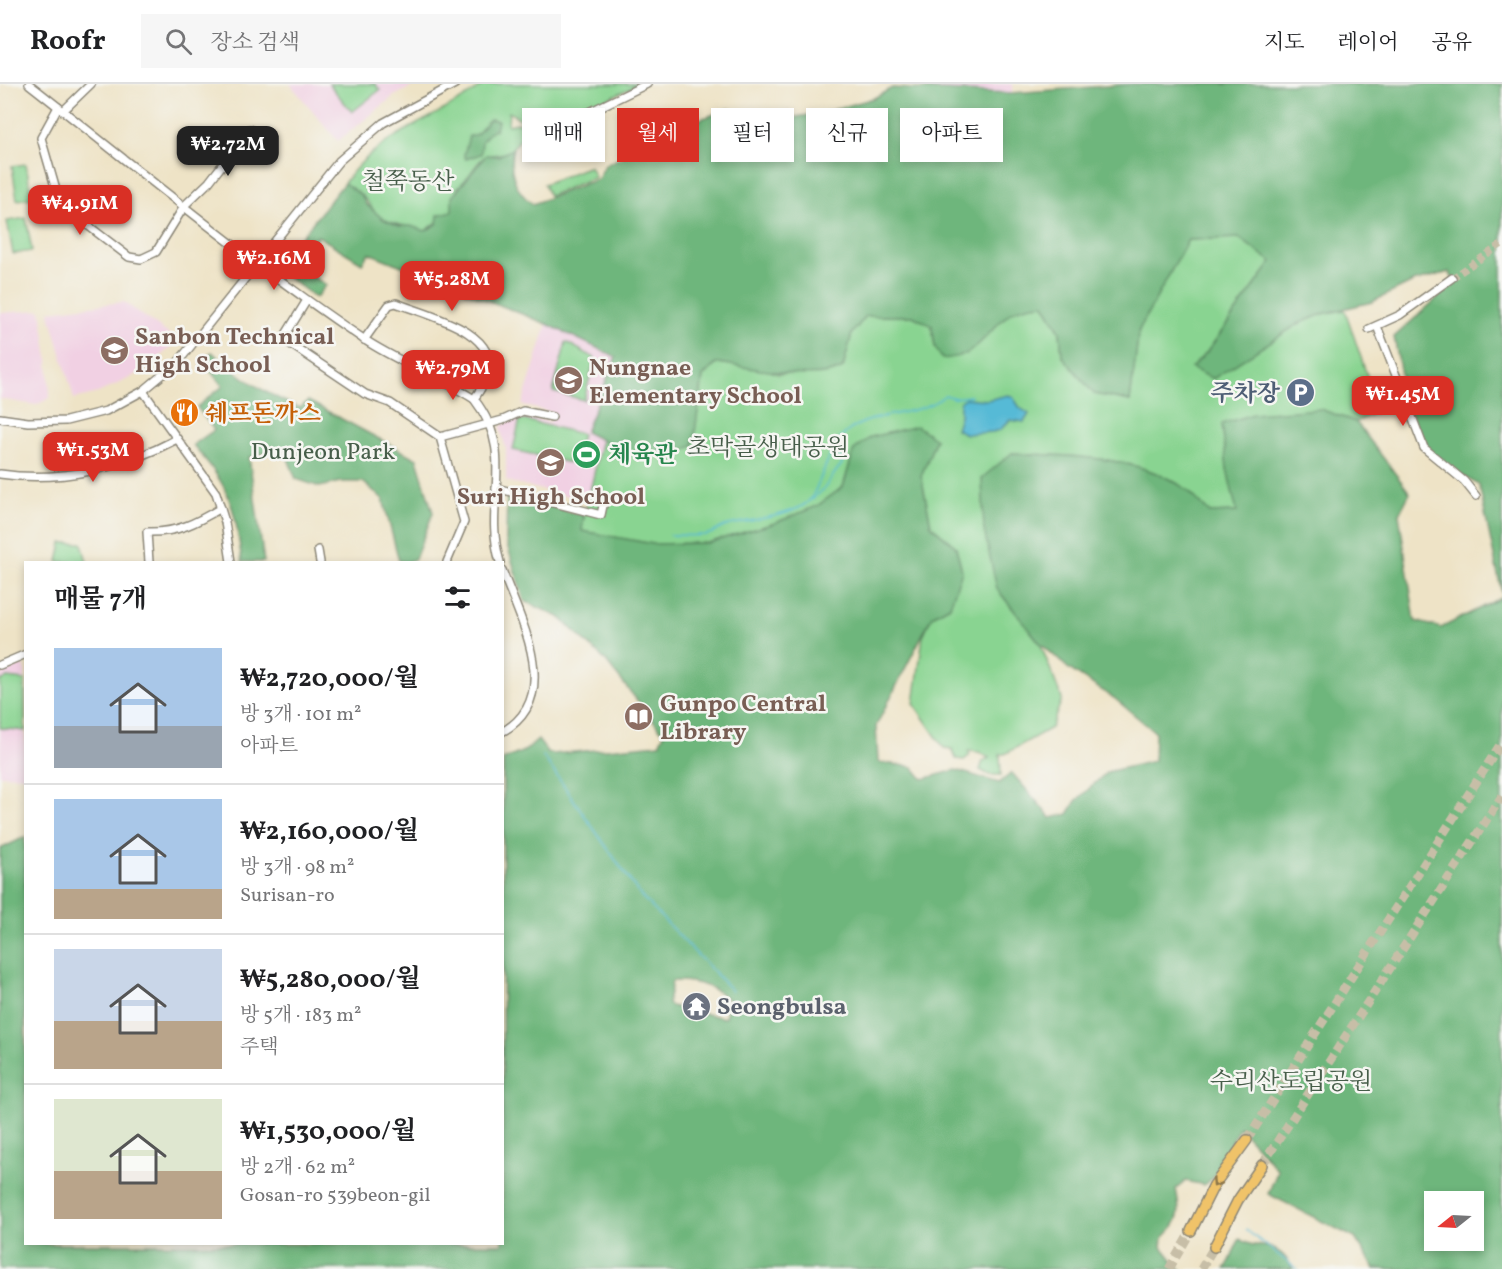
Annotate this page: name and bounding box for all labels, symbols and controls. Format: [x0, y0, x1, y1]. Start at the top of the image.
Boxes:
search box [141, 14, 561, 68]
text: Roofr [30, 22, 105, 61]
icon: search [162, 25, 195, 58]
text: 장소 검색 [210, 28, 300, 59]
text: 지도 [1264, 29, 1305, 58]
text: 레이어 [1338, 29, 1398, 58]
text: 공유 [1431, 29, 1472, 58]
chip: 매매 [522, 108, 605, 162]
chip: 월세 [617, 108, 699, 162]
chip: 필터 [711, 108, 794, 162]
chip: 신규 [806, 108, 888, 162]
chip: 아파트 [900, 108, 1003, 162]
pin: ₩2.72M [179, 126, 277, 177]
text: ₩2.72M [191, 131, 265, 159]
park label: 철쭉동산 [362, 166, 455, 200]
pin: ₩4.91M [31, 185, 129, 236]
text: ₩4.91M [42, 190, 118, 218]
pin: ₩2.16M [225, 240, 323, 291]
text: ₩2.16M [237, 245, 311, 273]
pin: ₩5.28M [403, 261, 501, 312]
text: ₩5.28M [414, 266, 490, 294]
place label: Sanbon Technical High School [135, 321, 334, 383]
school or university icon: Sanbon Technical High School [98, 334, 130, 366]
pin: ₩2.79M [404, 350, 502, 401]
place label: Nungnae Elementary School [589, 352, 802, 414]
text: ₩2.79M [416, 355, 490, 383]
school or university icon: Nungnae Elementary School [552, 365, 584, 397]
pin: ₩1.45M [1354, 376, 1452, 427]
parking icon: 주차장 [1285, 377, 1317, 409]
place label: 주차장 [1210, 378, 1281, 412]
text: ₩1.45M [1366, 381, 1440, 409]
restaurant icon: 쉐프돈까스 [168, 397, 200, 429]
place label: 쉐프돈까스 [205, 398, 321, 432]
pin: ₩1.53M [44, 432, 142, 483]
park label: 초막골생태공원 [687, 432, 849, 466]
park label: Dunjeon Park [251, 436, 395, 470]
text: ₩1.53M [57, 437, 129, 465]
sports icon: 체육관 [571, 438, 603, 470]
place label: 체육관 [608, 439, 678, 473]
school or university icon: Suri High School [535, 447, 567, 479]
place label: Suri High School [457, 481, 645, 515]
icon: filters [441, 581, 474, 614]
text: 매물 7개 [54, 582, 147, 618]
text: ₩2,720,000/월 [240, 661, 419, 697]
icon: home [102, 672, 174, 744]
place label: Gunpo Central Library [660, 688, 826, 750]
text: 방 3개 · 101 m² [240, 701, 361, 729]
library icon: Gunpo Central Library [623, 701, 655, 733]
text: 아파트 [240, 733, 298, 761]
text: ₩2,160,000/월 [240, 814, 419, 850]
icon: home [102, 823, 174, 895]
text: 방 3개 · 98 m² [240, 854, 354, 882]
text: Surisan-ro [240, 882, 335, 910]
text: ₩5,280,000/월 [240, 962, 421, 998]
icon: home [102, 973, 174, 1045]
temple icon: Seongbulsa [680, 990, 712, 1022]
place label: Seongbulsa [717, 991, 847, 1025]
text: 방 5개 · 183 m² [240, 1002, 361, 1030]
text: 주택 [240, 1034, 279, 1062]
park label: 수리산도립공원 [1210, 1066, 1372, 1100]
text: ₩1,530,000/월 [240, 1114, 416, 1150]
icon: home [102, 1123, 174, 1195]
text: 방 2개 · 62 m² [240, 1154, 355, 1182]
one-way arrow [1212, 1176, 1223, 1187]
text: Gosan-ro 539beon-gil [240, 1182, 431, 1210]
north arrow [1424, 1191, 1484, 1251]
map controls [1424, 1191, 1484, 1251]

